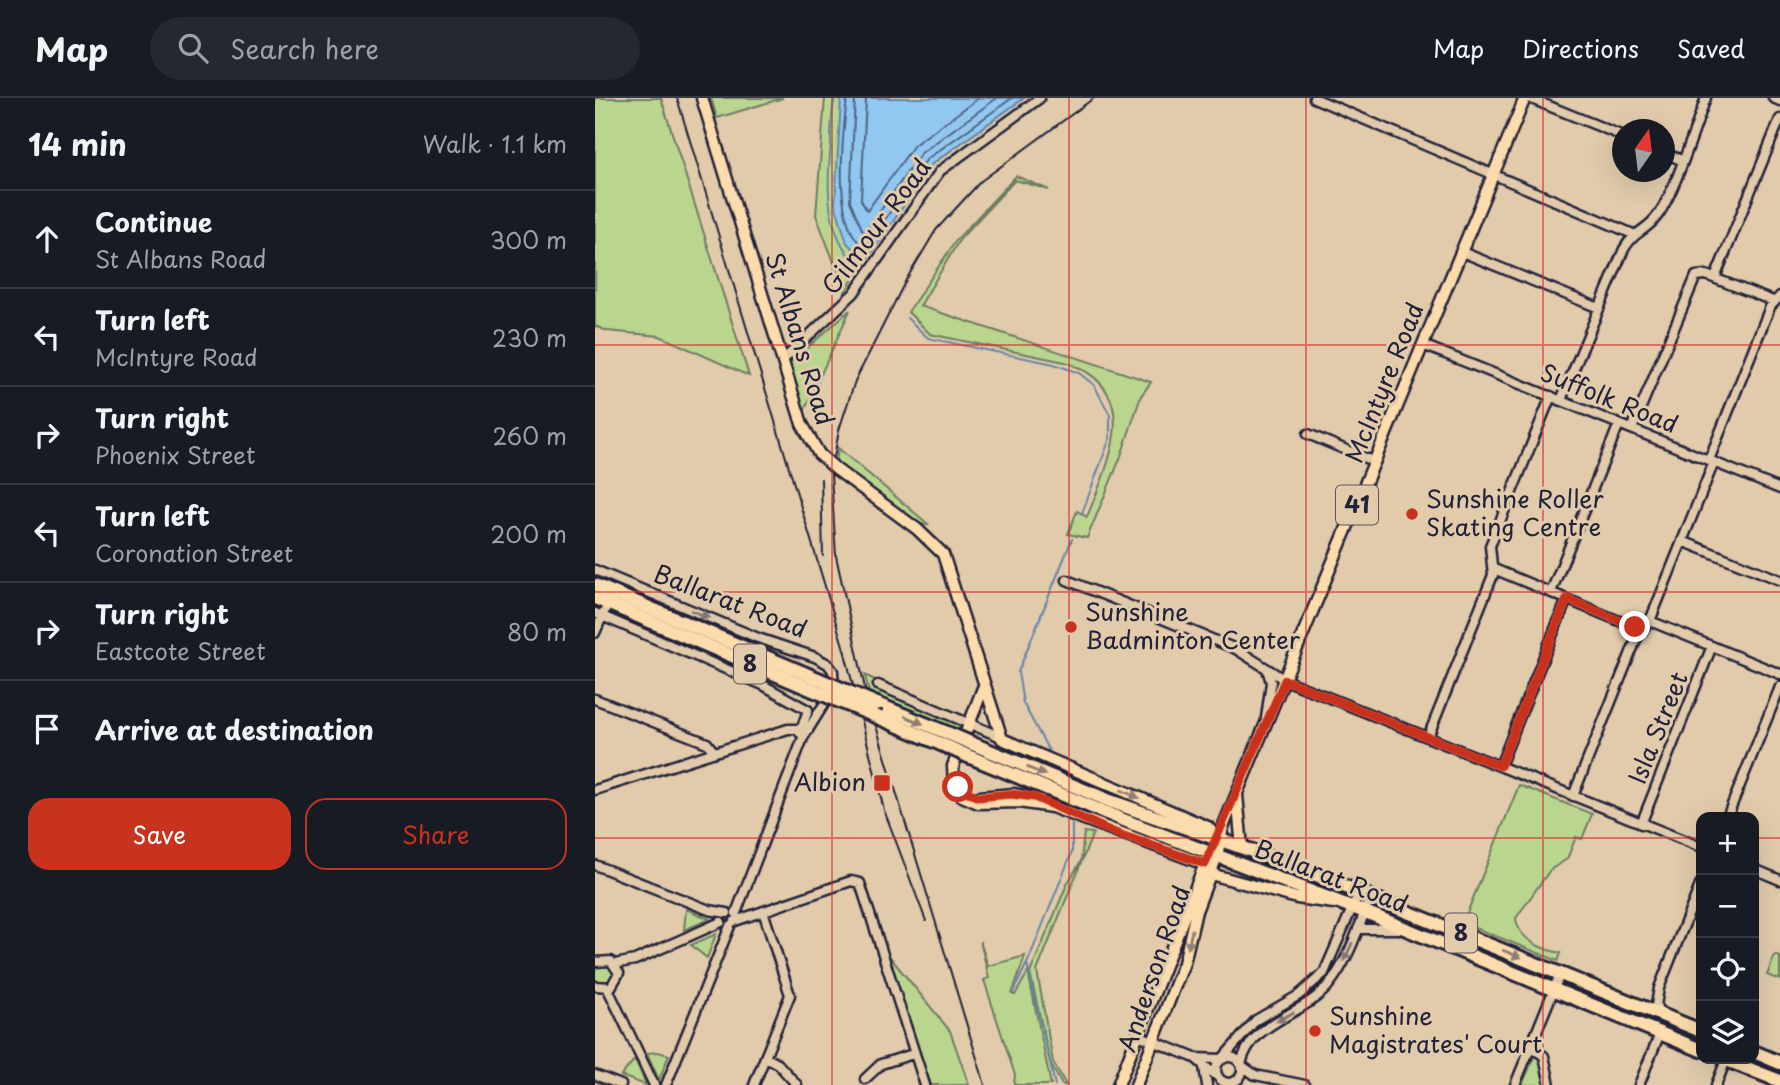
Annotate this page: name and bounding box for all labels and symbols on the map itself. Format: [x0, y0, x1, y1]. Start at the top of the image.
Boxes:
north arrow [1612, 119, 1675, 182]
street label: Gilmour Road [812, 150, 939, 301]
street label: St Albans Road [758, 248, 844, 429]
street label: McIntyre Road [1335, 297, 1432, 468]
street label: Suffolk Road [1536, 353, 1684, 441]
place label: Sunshine Roller Skating Centre [1426, 480, 1604, 544]
road number: 41 [1336, 486, 1378, 524]
marker: Sunshine Roller Skating Centre [1404, 506, 1420, 522]
street label: Ballarat Road [649, 554, 813, 646]
place label: Sunshine Badminton Center [1085, 593, 1301, 657]
one-way arrow [690, 608, 710, 620]
route end [1619, 611, 1650, 642]
marker: Sunshine Badminton Center [1063, 619, 1079, 635]
road number: 8 [734, 644, 766, 684]
street label: Isla Street [1618, 666, 1696, 789]
one-way arrow [904, 714, 925, 725]
place label: Albion [794, 763, 866, 799]
one-way arrow [1025, 766, 1046, 777]
route start [942, 771, 973, 802]
marker: Albion [872, 773, 892, 793]
one-way arrow [1120, 788, 1140, 800]
street label: Ballarat Road [1250, 829, 1414, 921]
street label: Anderson Road [1108, 880, 1198, 1056]
road number: 8 [1445, 914, 1477, 953]
one-way arrow [1185, 928, 1196, 950]
one-way arrow [1342, 942, 1354, 962]
one-way arrow [1502, 949, 1523, 960]
place label: Sunshine Magistrates' Court [1329, 997, 1542, 1061]
one-way arrow [1275, 1011, 1295, 1023]
marker: Sunshine Magistrates' Court [1307, 1023, 1323, 1039]

